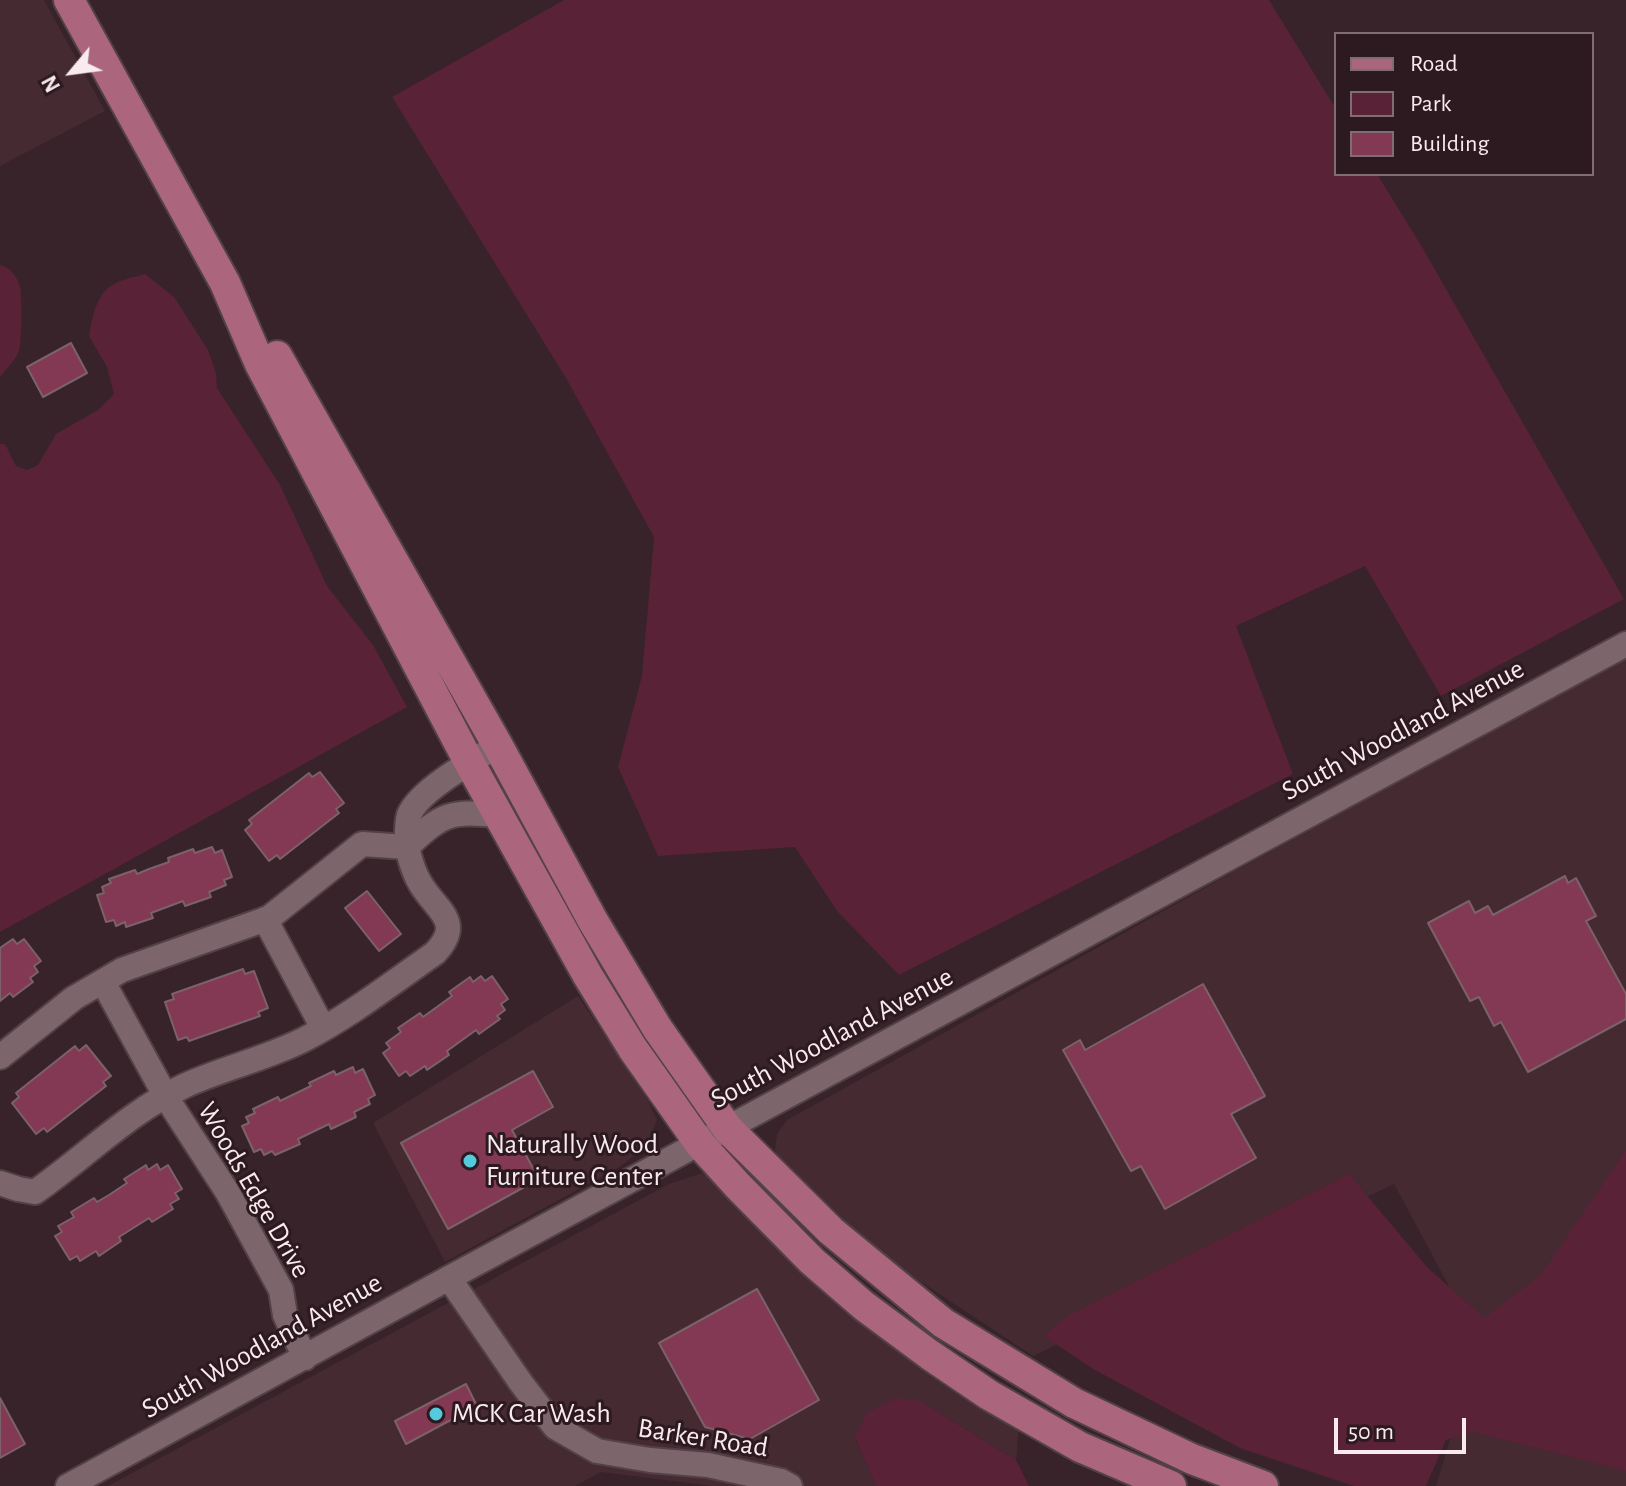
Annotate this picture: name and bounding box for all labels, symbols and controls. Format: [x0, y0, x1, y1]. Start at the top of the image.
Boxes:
north arrow [32, 32, 112, 112]
legend [1334, 32, 1594, 176]
text: Road [1410, 52, 1458, 76]
text: N [38, 72, 64, 96]
text: Park [1410, 92, 1451, 116]
text: Building [1410, 132, 1489, 156]
street label: South Woodland Avenue [1276, 652, 1530, 808]
street label: South Woodland Avenue [705, 960, 959, 1116]
street label: Woods Edge Drive [190, 1096, 318, 1284]
place label: Naturally Wood Furniture Center [486, 1128, 662, 1194]
marker: Naturally Wood Furniture Center [461, 1152, 479, 1170]
street label: South Woodland Avenue [136, 1266, 388, 1426]
place label: MCK Car Wash [452, 1397, 611, 1431]
scale bar [1338, 1402, 1470, 1452]
marker: MCK Car Wash [427, 1405, 445, 1423]
street label: Barker Road [636, 1411, 770, 1465]
text: 50 m [1348, 1420, 1394, 1444]

